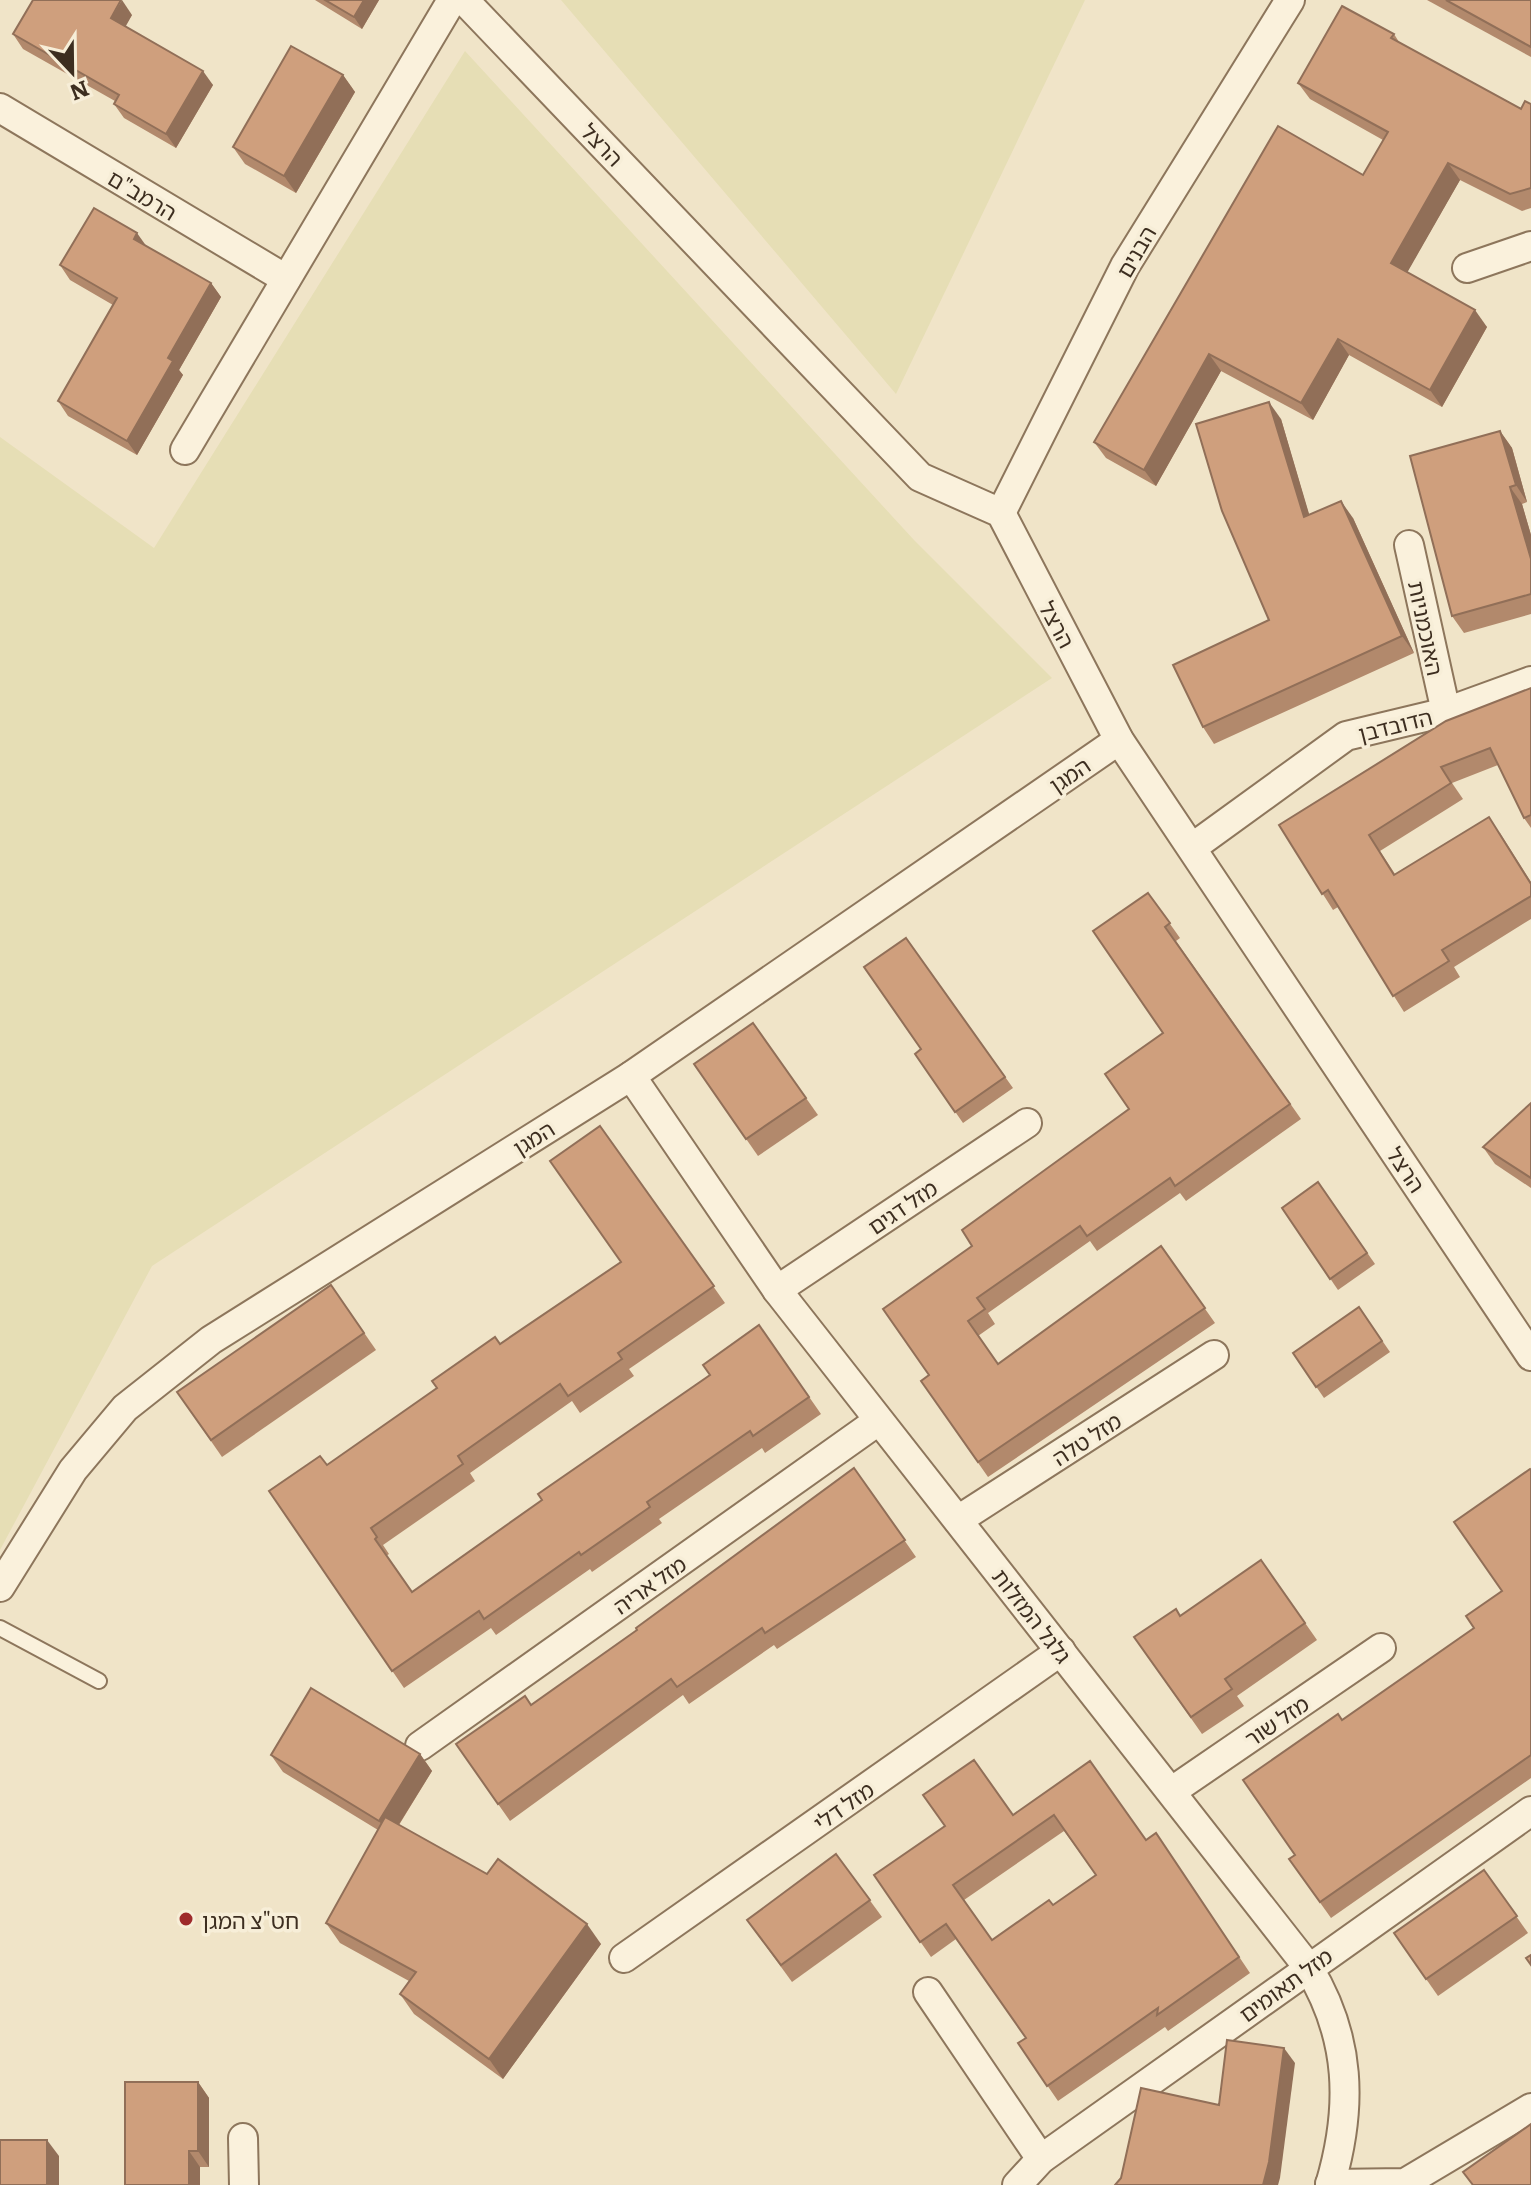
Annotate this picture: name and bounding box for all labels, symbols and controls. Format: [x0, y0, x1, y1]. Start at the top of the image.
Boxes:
north arrow [32, 32, 112, 112]
text: N [65, 73, 95, 111]
street label: הרצל [574, 115, 632, 173]
street label: הרמב"ם [102, 160, 184, 228]
street label: הבנים [1107, 219, 1163, 283]
street label: האוכמניות [1401, 578, 1453, 678]
street label: הרצל [1032, 595, 1084, 653]
street label: הדובדבן [1354, 699, 1436, 749]
street label: המגן [1042, 748, 1096, 800]
street label: המגן [506, 1111, 560, 1163]
street label: הרצל [1380, 1139, 1434, 1199]
street label: מזל דגים [860, 1171, 944, 1241]
street label: מזל טלה [1045, 1403, 1127, 1473]
street label: מזל אריה [606, 1547, 692, 1621]
street label: גלגל המזלות [986, 1561, 1080, 1669]
street label: מזל שור [1237, 1686, 1315, 1754]
street label: מזל דלי [806, 1772, 880, 1838]
place label: חט"צ המגן [202, 1903, 299, 1936]
marker: חט"צ המגן [177, 1910, 195, 1928]
street label: מזל תאומים [1231, 1939, 1339, 2029]

